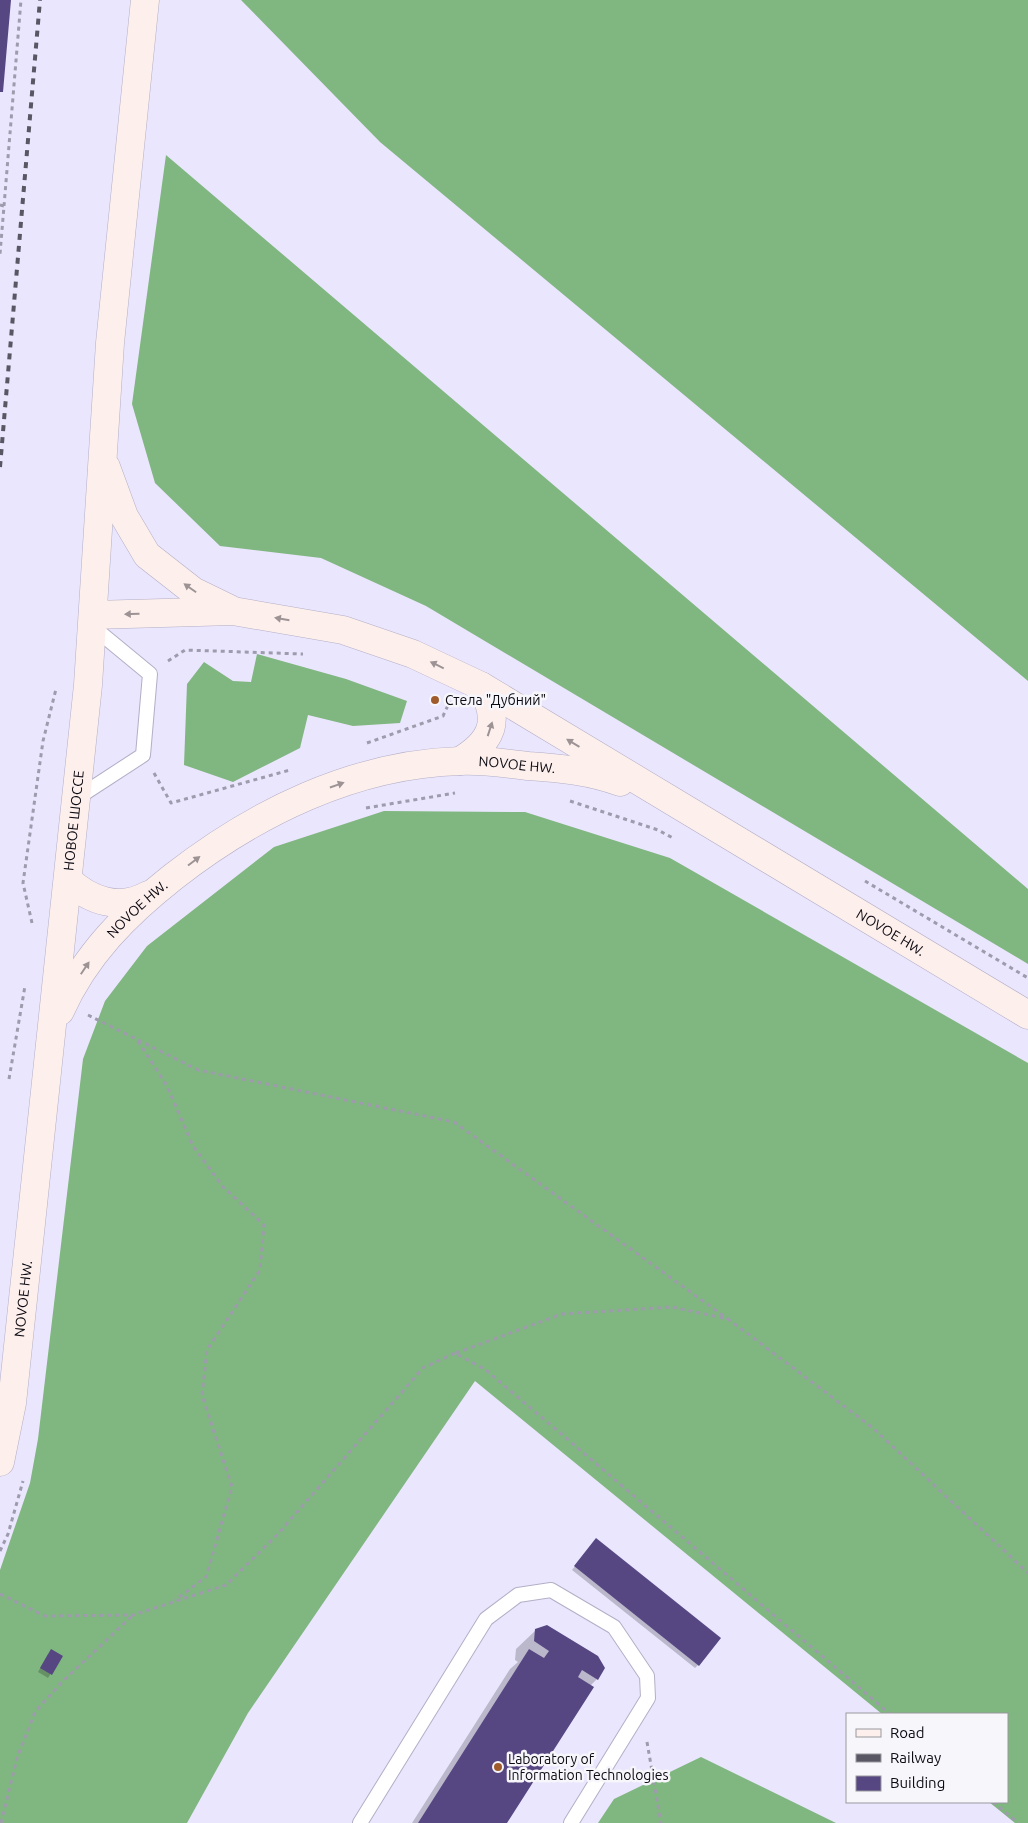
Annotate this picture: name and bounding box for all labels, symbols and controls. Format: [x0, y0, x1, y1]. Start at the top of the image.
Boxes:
one-way arrow [184, 583, 197, 593]
one-way arrow [124, 610, 140, 618]
one-way arrow [273, 615, 289, 623]
one-way arrow [430, 661, 444, 669]
place label: Стела "Дубний" [445, 692, 546, 708]
marker: Стела "Дубний" [429, 694, 441, 706]
one-way arrow [487, 721, 494, 736]
one-way arrow [567, 739, 580, 748]
street label: NOVOE HW. [478, 753, 556, 776]
street label: НОВОЕ ШОССЕ [60, 769, 87, 871]
one-way arrow [330, 781, 345, 788]
one-way arrow [187, 855, 200, 866]
street label: NOVOE HW. [103, 877, 171, 941]
street label: NOVOE HW. [854, 906, 928, 959]
one-way arrow [80, 961, 89, 974]
street label: NOVOE HW. [11, 1260, 35, 1338]
legend [846, 1713, 1008, 1803]
text: Road [890, 1724, 925, 1741]
text: Railway [890, 1749, 941, 1766]
place label: Laboratory of Information Technologies [508, 1751, 669, 1783]
marker: Laboratory of Information Technologies [492, 1761, 504, 1773]
text: Building [890, 1774, 945, 1791]

